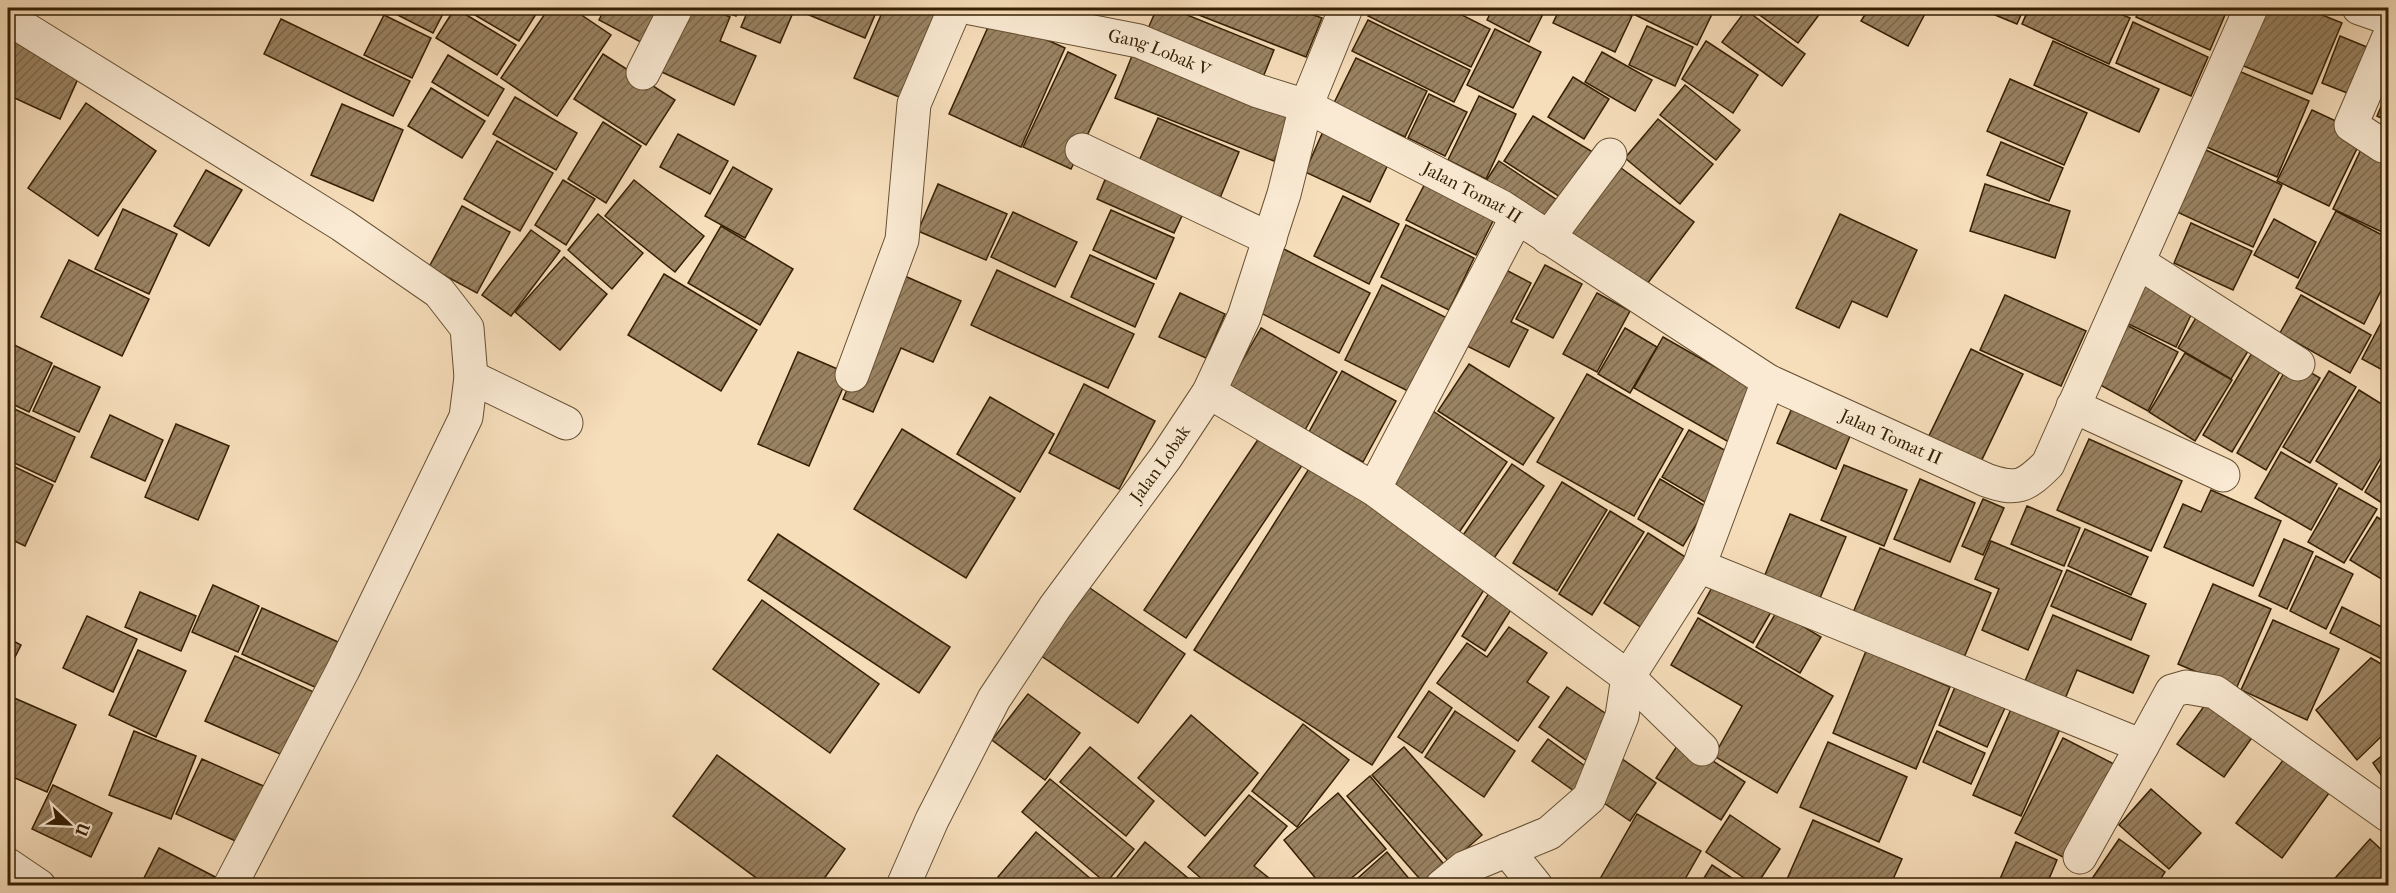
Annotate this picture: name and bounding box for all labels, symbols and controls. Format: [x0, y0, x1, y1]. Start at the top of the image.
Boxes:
street label: Gang Lobak V [1106, 25, 1215, 81]
street label: Jalan Tomat II [1417, 157, 1526, 228]
street label: Jalan Tomat II [1835, 404, 1945, 469]
street label: Jalan Lobak [1124, 421, 1195, 508]
north arrow [39, 794, 99, 854]
text: U [71, 819, 94, 840]

